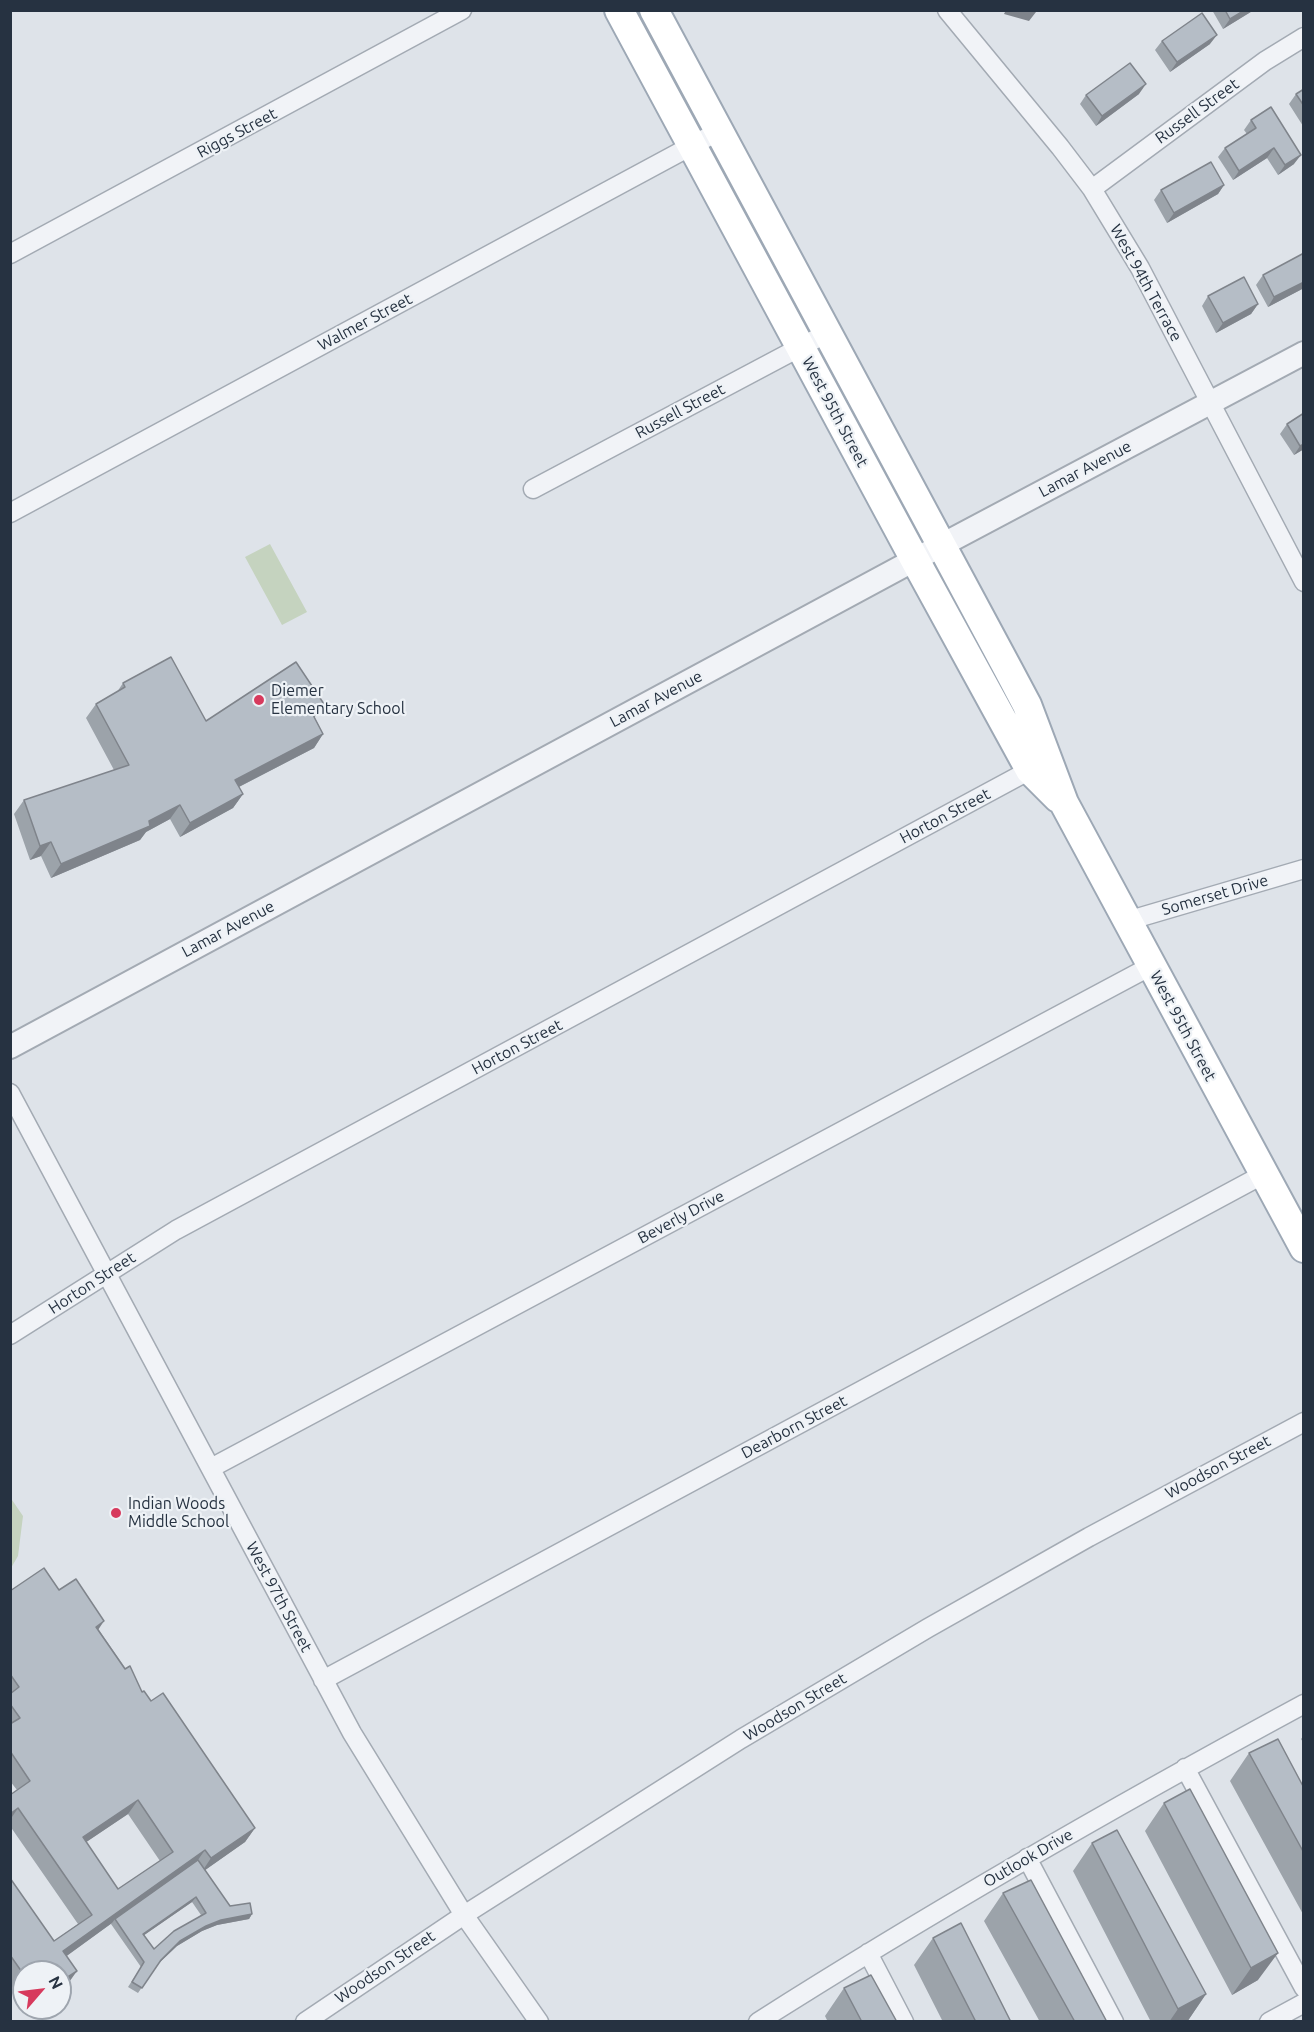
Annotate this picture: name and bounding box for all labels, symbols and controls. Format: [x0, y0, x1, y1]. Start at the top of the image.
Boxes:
street label: Russell Street [1151, 74, 1243, 148]
street label: Riggs Street [194, 104, 280, 162]
street label: West 94th Terrace [1106, 221, 1186, 345]
street label: Walmer Street [315, 289, 415, 355]
street label: West 95th Street [798, 354, 872, 470]
street label: Russell Street [632, 379, 728, 443]
street label: Lamar Avenue [1035, 437, 1135, 501]
street label: Lamar Avenue [606, 667, 706, 731]
place label: Diemer Elementary School [271, 681, 405, 719]
marker: Diemer Elementary School [252, 693, 266, 707]
street label: Horton Street [896, 784, 994, 848]
street label: Somerset Drive [1159, 871, 1271, 919]
street label: Lamar Avenue [178, 897, 278, 961]
street label: West 95th Street [1146, 968, 1220, 1084]
street label: Horton Street [468, 1015, 566, 1079]
street label: Beverly Drive [635, 1186, 727, 1248]
street label: Horton Street [45, 1248, 139, 1318]
street label: Dearborn Street [738, 1391, 850, 1463]
street label: Woodson Street [1162, 1431, 1274, 1503]
place label: Indian Woods Middle School [128, 1494, 229, 1532]
marker: Indian Woods Middle School [109, 1506, 123, 1520]
street label: West 97th Street [242, 1539, 316, 1655]
street label: Woodson Street [740, 1669, 850, 1745]
street label: Outlook Drive [980, 1825, 1076, 1891]
street label: Woodson Street [331, 1926, 439, 2008]
north arrow [12, 1960, 72, 2020]
text: N [45, 1973, 67, 1992]

